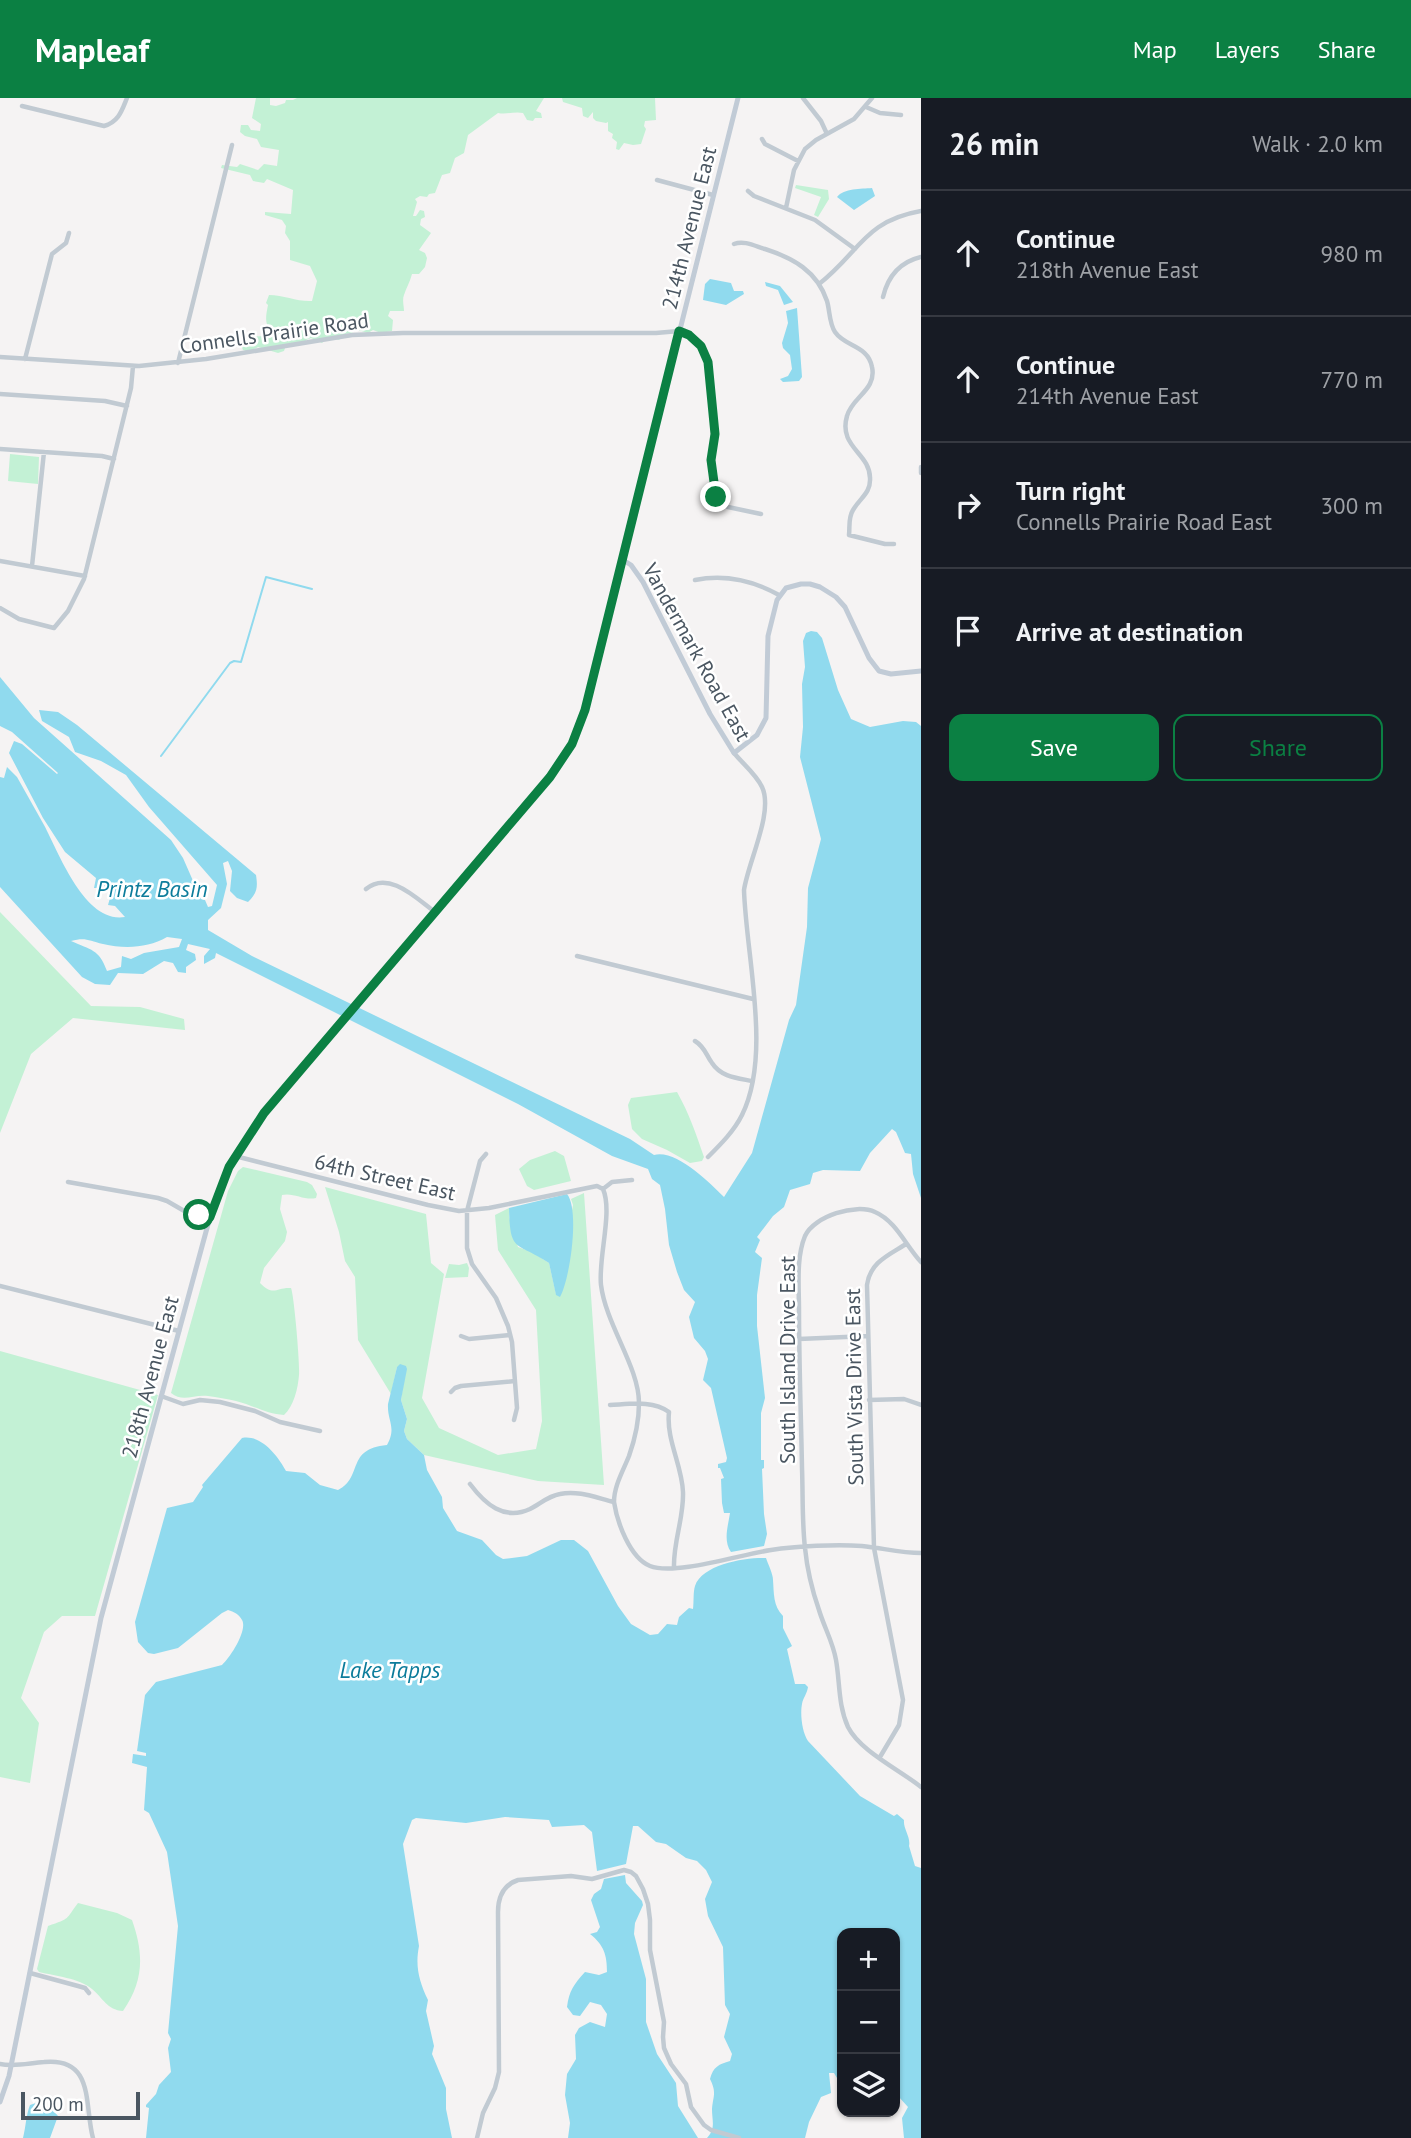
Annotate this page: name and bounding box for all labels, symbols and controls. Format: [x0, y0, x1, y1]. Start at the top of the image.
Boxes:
text: Mapleaf [35, 28, 149, 71]
text: Map [1133, 34, 1177, 65]
text: Layers [1215, 34, 1280, 65]
text: Share [1318, 34, 1376, 65]
text: 26 min [949, 124, 1039, 163]
text: Walk · 2.0 km [1252, 129, 1383, 158]
street label: 214th Avenue East [656, 144, 722, 312]
text: Continue [1016, 222, 1115, 255]
icon: ahead [949, 234, 987, 272]
text: 980 m [1321, 239, 1383, 268]
text: 218th Avenue East [1016, 255, 1199, 284]
street label: Connells Prairie Road [178, 306, 370, 360]
text: Continue [1016, 348, 1115, 381]
icon: ahead [949, 360, 987, 398]
text: 770 m [1321, 365, 1383, 394]
text: 214th Avenue East [1016, 381, 1199, 410]
text: Turn right [1016, 474, 1125, 507]
route end [700, 481, 731, 512]
icon: right [949, 486, 987, 524]
text: 300 m [1321, 491, 1383, 520]
text: Connells Prairie Road East [1016, 507, 1272, 536]
street label: Vandermark Road East [636, 557, 757, 746]
icon: arrive [949, 612, 987, 650]
text: Arrive at destination [1016, 615, 1243, 648]
button: Save [949, 714, 1159, 781]
button: Share [1173, 714, 1383, 781]
water label: Printz Basin [96, 874, 208, 903]
street label: 64th Street East [312, 1148, 458, 1206]
route start [183, 1199, 214, 1230]
street label: South Island Drive East [774, 1256, 801, 1464]
street label: South Vista Drive East [839, 1288, 869, 1486]
street label: 218th Avenue East [115, 1293, 185, 1461]
water label: Lake Tapps [340, 1655, 441, 1684]
map controls [837, 1928, 900, 2117]
button: + [837, 1928, 900, 1991]
button: − [837, 1991, 900, 2054]
button: layers [837, 2054, 900, 2117]
scale bar [21, 2089, 140, 2121]
text: 200 m [32, 2092, 84, 2116]

